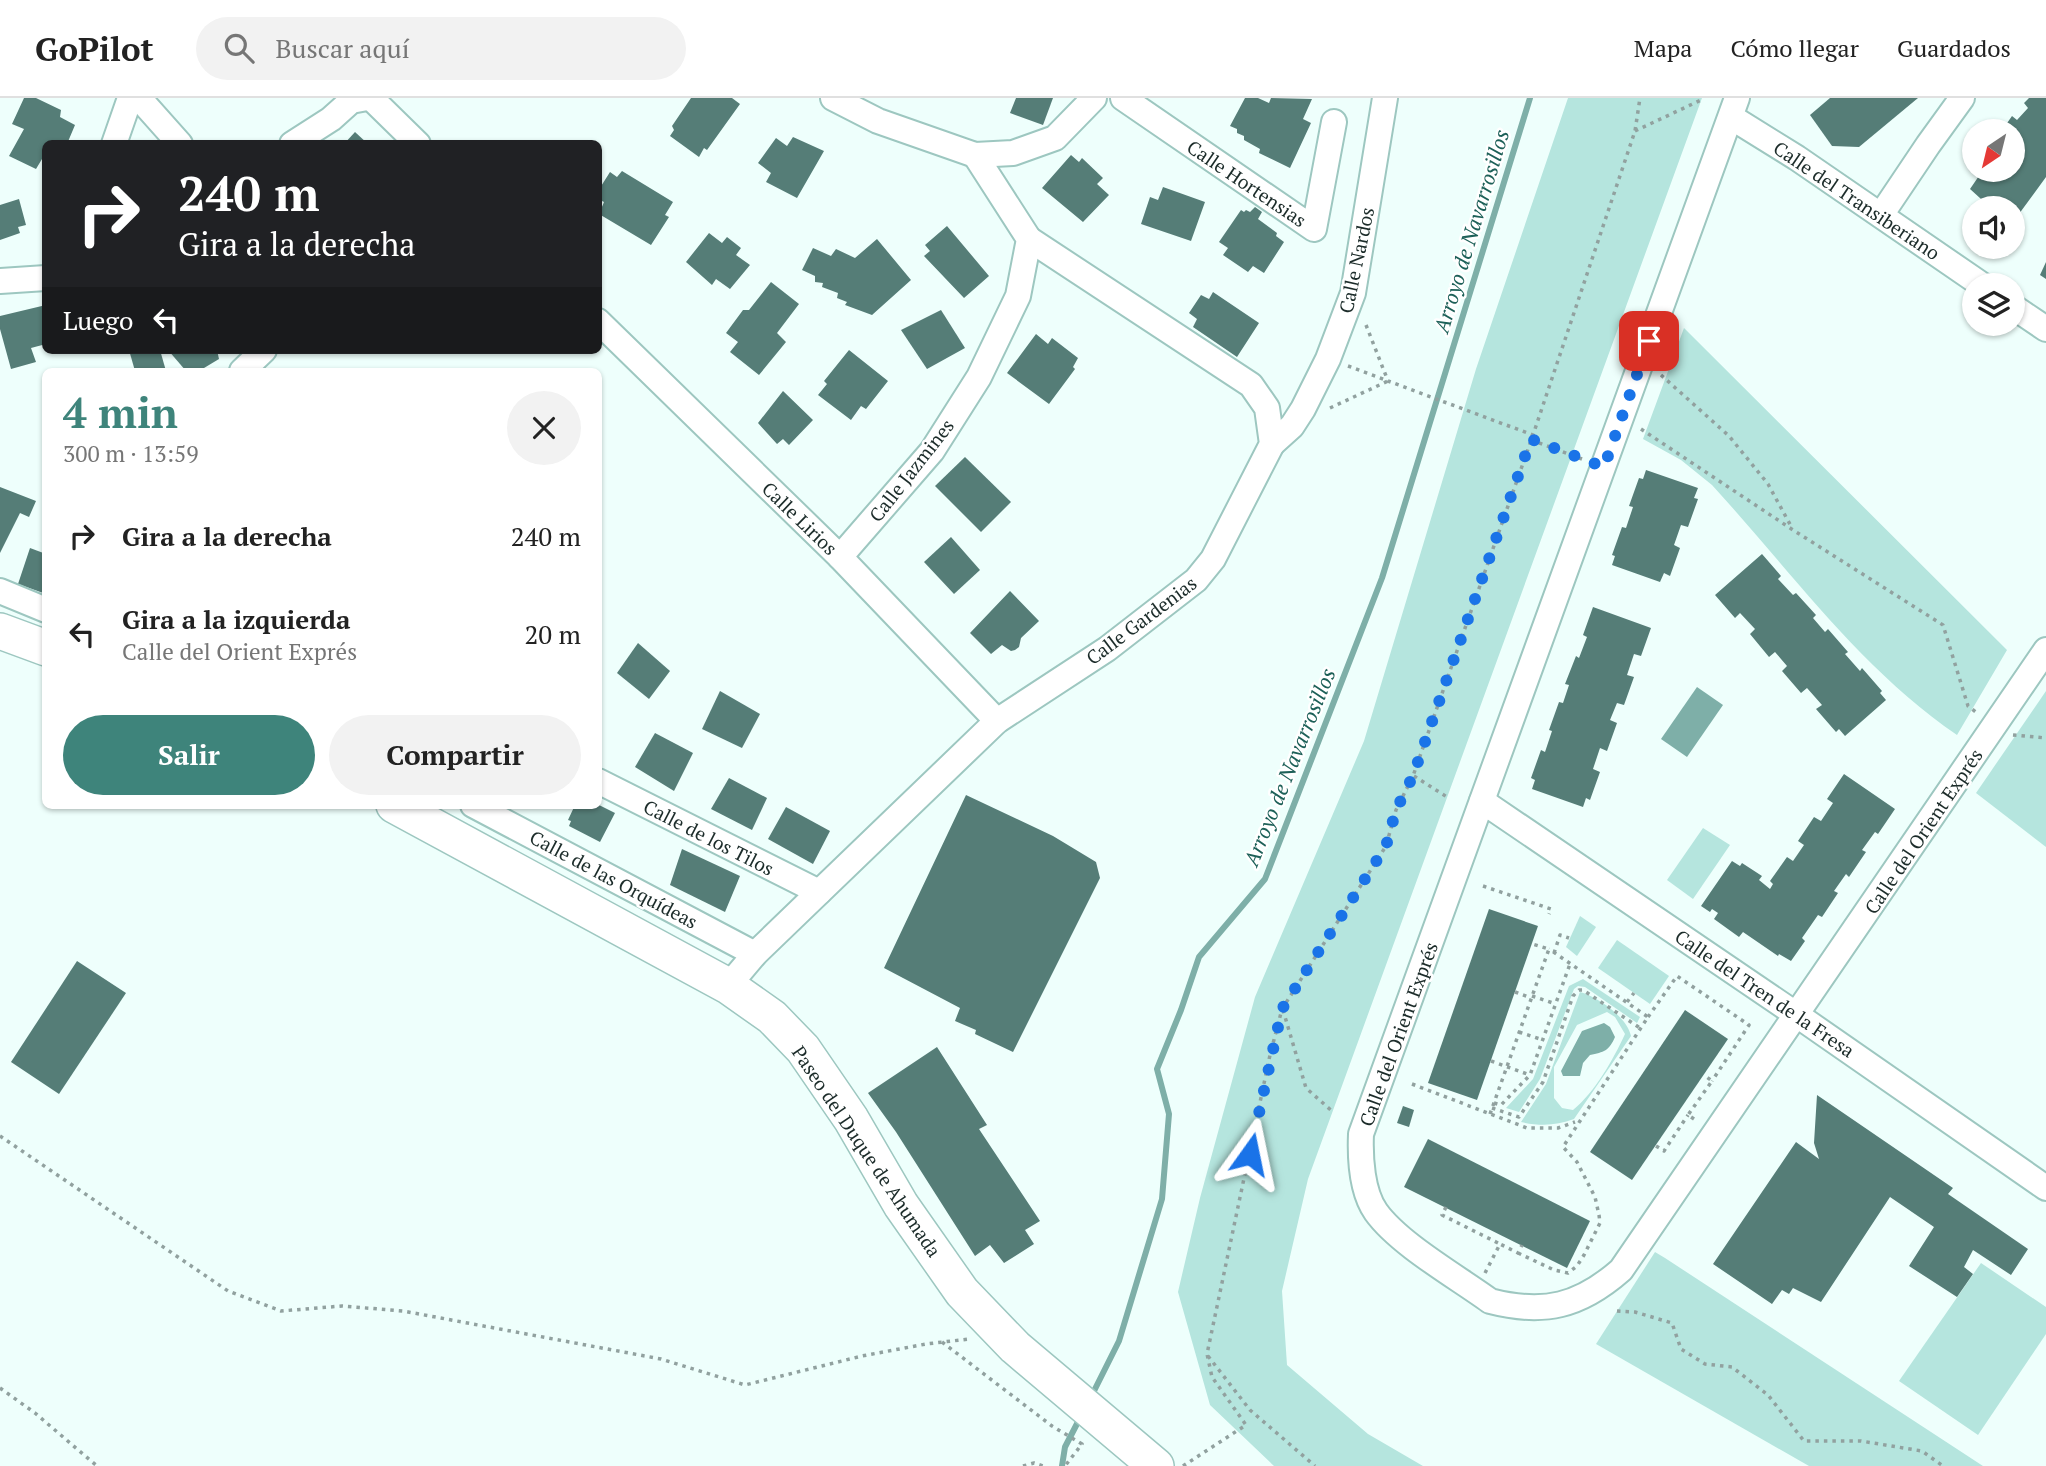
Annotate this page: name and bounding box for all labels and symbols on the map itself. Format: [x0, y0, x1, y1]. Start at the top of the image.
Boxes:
north arrow [1962, 119, 2025, 182]
water label: Arroyo de Navarrosillos [1426, 126, 1515, 338]
street label: Calle Hortensias [1182, 134, 1312, 232]
street label: Calle del Transiberiano [1769, 135, 1945, 265]
street label: Calle Nardos [1333, 205, 1379, 315]
pin [1619, 311, 1679, 371]
street label: Calle Jazmines [863, 413, 959, 527]
street label: Calle Lirios [757, 476, 843, 560]
street label: Calle Gardenias [1081, 570, 1201, 670]
water label: Arroyo de Navarrosillos [1236, 664, 1342, 872]
street label: Calle del Orient Exprés [1858, 744, 1988, 918]
street label: Calle de los Tilos [640, 793, 778, 881]
street label: Calle de las Orquídeas [526, 824, 702, 934]
street label: Calle del Tren de la Fresa [1670, 924, 1860, 1063]
street label: Calle del Orient Exprés [1353, 938, 1443, 1130]
street label: Paseo del Duque de Ahumada [787, 1041, 947, 1262]
position arrow [1213, 1117, 1287, 1191]

